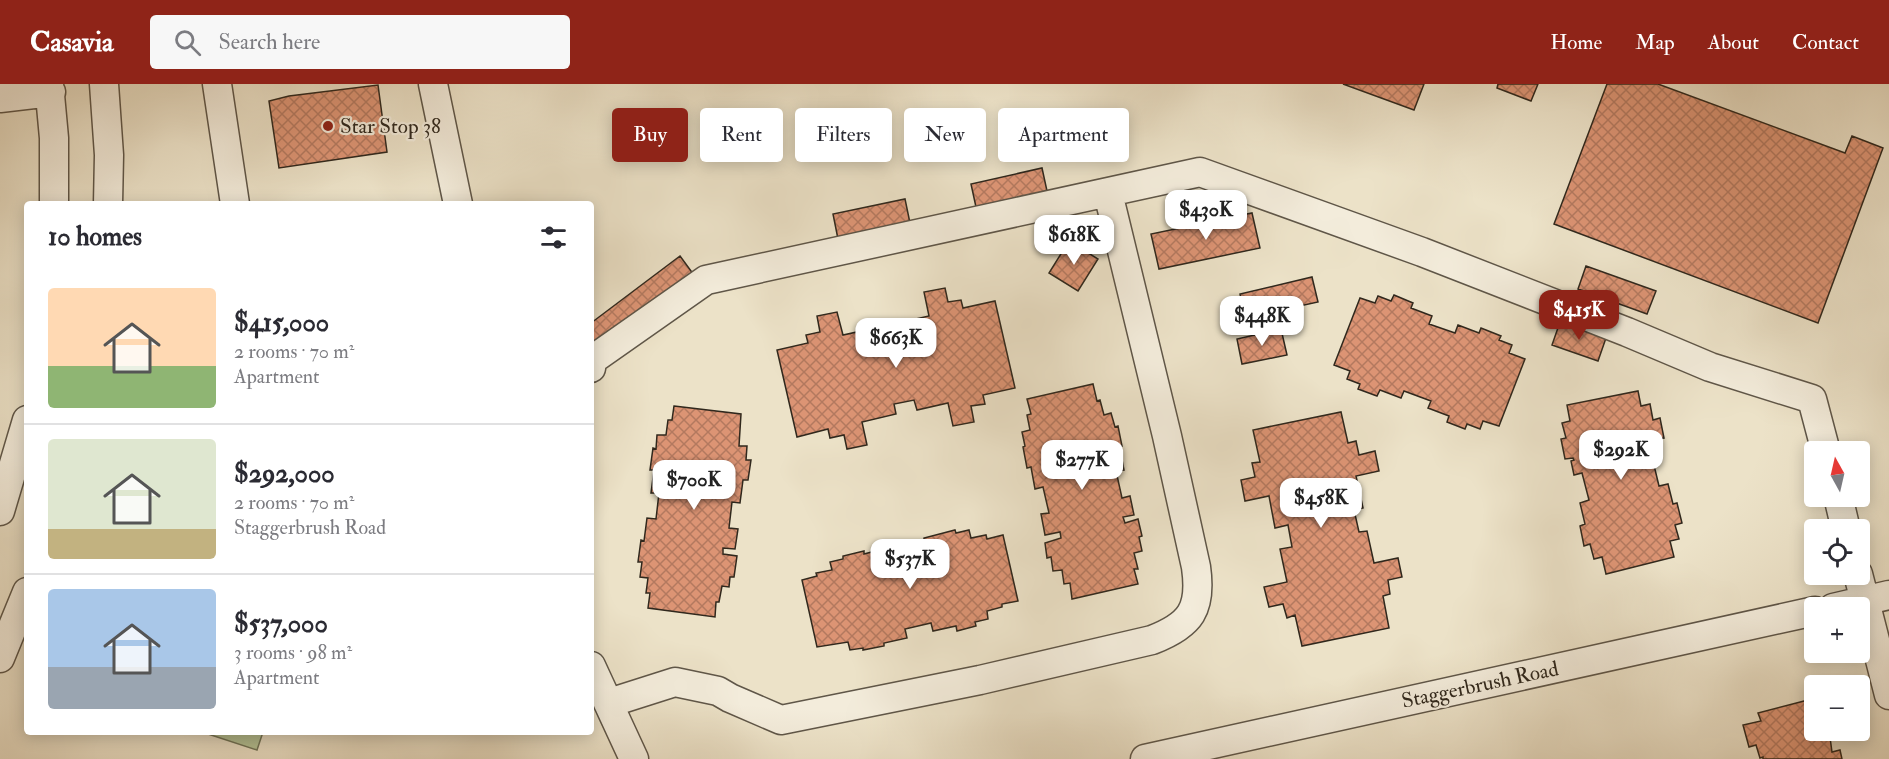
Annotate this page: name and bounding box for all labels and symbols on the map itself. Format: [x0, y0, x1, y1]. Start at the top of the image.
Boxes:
place label: Star Stop 38 [340, 113, 441, 140]
marker: Star Stop 38 [321, 119, 335, 133]
pin: $430K [1164, 190, 1248, 241]
pin: $618K [1032, 215, 1116, 266]
pin: $415K [1537, 290, 1621, 341]
pin: $448K [1220, 296, 1304, 347]
pin: $663K [854, 318, 938, 369]
pin: $292K [1579, 430, 1663, 481]
pin: $277K [1040, 440, 1124, 491]
north arrow [1804, 441, 1870, 507]
pin: $700K [652, 460, 736, 511]
pin: $458K [1279, 478, 1363, 529]
pin: $537K [868, 539, 952, 590]
street label: Staggerbrush Road [1399, 655, 1562, 715]

